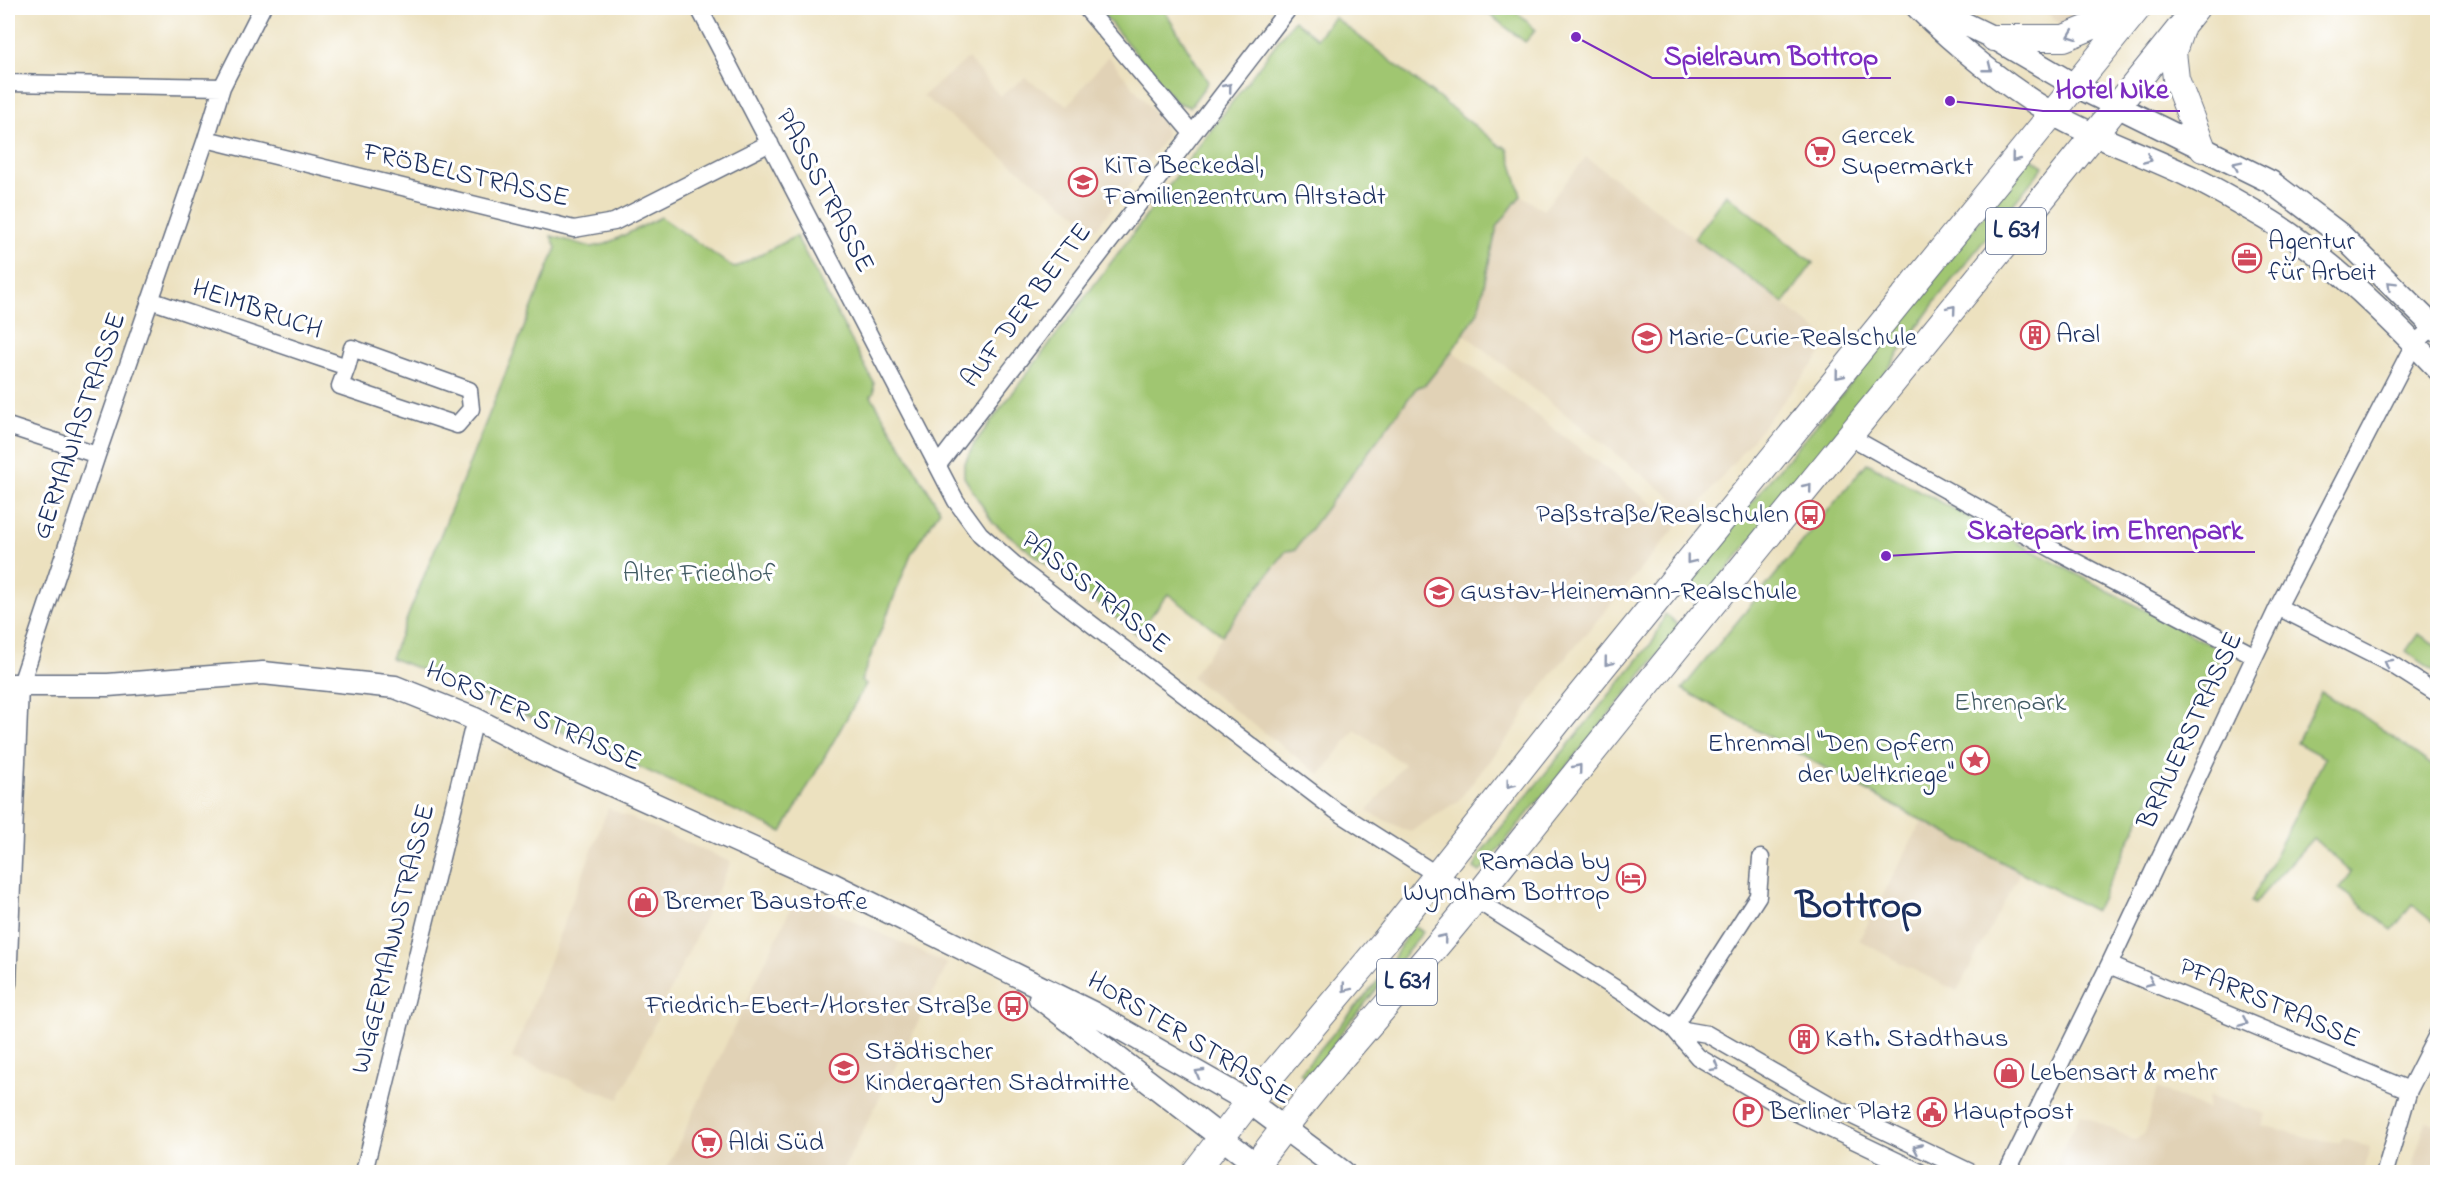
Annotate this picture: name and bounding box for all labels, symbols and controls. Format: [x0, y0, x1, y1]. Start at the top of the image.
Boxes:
one-way arrow [2067, 27, 2077, 40]
callout: Spielraum Bottrop [1652, 32, 1891, 78]
text: Spielraum Bottrop [1664, 38, 1878, 79]
one-way arrow [1982, 60, 1993, 71]
callout: Hotel Nike [2043, 65, 2180, 111]
text: Hotel Nike [2055, 71, 2170, 112]
one-way arrow [1221, 83, 1232, 94]
street label: PASSSTRASSE [764, 102, 884, 280]
place label: Gercek Supermarkt [1841, 117, 1974, 187]
street label: FRÖBELSTRASSE [358, 133, 573, 219]
supermarket icon: Gercek Supermarkt [1804, 136, 1836, 168]
place label: KiTa Beckedal, Familienzentrum Altstadt [1103, 147, 1386, 217]
one-way arrow [2142, 151, 2153, 163]
one-way arrow [2011, 152, 2022, 163]
one-way arrow [2233, 161, 2244, 173]
school or university icon: KiTa Beckedal, Familienzentrum Altstadt [1067, 166, 1099, 198]
road number: L 631 [1986, 208, 2046, 254]
street label: AUF DER BETTE [952, 215, 1102, 397]
place label: Agentur für Arbeit [2268, 223, 2376, 293]
office icon: Agentur für Arbeit [2231, 242, 2263, 274]
street label: HEIMBRUCH [187, 270, 327, 350]
one-way arrow [2388, 281, 2398, 292]
one-way arrow [1944, 305, 1955, 316]
street label: GERMANIASTRASSE [23, 307, 137, 545]
place label: Aral [2056, 316, 2100, 355]
place label: Marie-Curie-Realschule [1668, 319, 1918, 358]
building icon: Aral [2019, 319, 2051, 351]
school or university icon: Marie-Curie-Realschule [1631, 322, 1663, 354]
one-way arrow [1835, 368, 1846, 379]
one-way arrow [1800, 483, 1811, 494]
place label: Paßstraße/Realschulen [1536, 496, 1789, 535]
bus stop icon: Paßstraße/Realschulen [1794, 499, 1826, 531]
callout: Skatepark im Ehrenpark [1955, 506, 2255, 552]
text: Skatepark im Ehrenpark [1967, 512, 2244, 553]
street label: PASSSTRASSE [1012, 522, 1178, 664]
one-way arrow [1687, 553, 1698, 564]
park label: Alter Friedhof [623, 555, 776, 594]
place label: Gustav-Heinemann-Realschule [1460, 573, 1798, 612]
school or university icon: Gustav-Heinemann-Realschule [1423, 576, 1455, 608]
street label: BRAUERSTRASSE [2128, 626, 2254, 837]
street label: HORSTER STRASSE [419, 652, 647, 782]
one-way arrow [1604, 656, 1615, 667]
one-way arrow [2384, 659, 2394, 670]
park label: Ehrenpark [1954, 684, 2066, 723]
place label: Ehrenmal "Den Opfern der Weltkriege" [1707, 725, 1954, 795]
place icon: Ehrenmal "Den Opfern der Weltkriege" [1959, 744, 1991, 776]
one-way arrow [1571, 764, 1582, 775]
one-way arrow [1507, 777, 1518, 788]
street label: WIGGERMANNSTRASSE [342, 800, 446, 1078]
place label: Ramada by Wyndham Bottrop [1403, 843, 1610, 913]
hotel icon: Ramada by Wyndham Bottrop [1615, 862, 1647, 894]
district label: Bottrop [1794, 879, 1922, 936]
place label: Bremer Baustoffe [663, 883, 868, 922]
shop icon: Bremer Baustoffe [627, 886, 659, 918]
one-way arrow [1436, 934, 1447, 945]
street label: PFARRSTRASSE [2172, 948, 2366, 1060]
road number: L 631 [1377, 959, 1437, 1005]
street label: HORSTER STRASSE [1079, 962, 1299, 1116]
one-way arrow [2143, 975, 2154, 987]
one-way arrow [1343, 982, 1354, 993]
place label: Friedrich-Ebert-/Horster Straße [645, 987, 993, 1026]
bus stop icon: Friedrich-Ebert-/Horster Straße [997, 990, 1029, 1022]
one-way arrow [2238, 1015, 2249, 1027]
place label: Kath. Stadthaus [1825, 1020, 2009, 1059]
building icon: Kath. Stadthaus [1788, 1023, 1820, 1055]
place label: Städtischer Kindergarten Stadtmitte [865, 1033, 1130, 1103]
school or university icon: Städtischer Kindergarten Stadtmitte [828, 1052, 860, 1084]
place label: Lebensart & mehr [2030, 1054, 2218, 1093]
shop icon: Lebensart & mehr [1993, 1057, 2025, 1089]
one-way arrow [1709, 1060, 1719, 1072]
one-way arrow [1194, 1069, 1205, 1080]
place label: Berliner Platz [1768, 1093, 1912, 1132]
place label: Hauptpost [1953, 1093, 2074, 1132]
parking icon: Berliner Platz [1732, 1096, 1764, 1128]
public building icon: Hauptpost [1916, 1096, 1948, 1128]
place label: Aldi Süd [728, 1124, 824, 1163]
supermarket icon: Aldi Süd [691, 1127, 723, 1159]
one-way arrow [1913, 1143, 1924, 1155]

